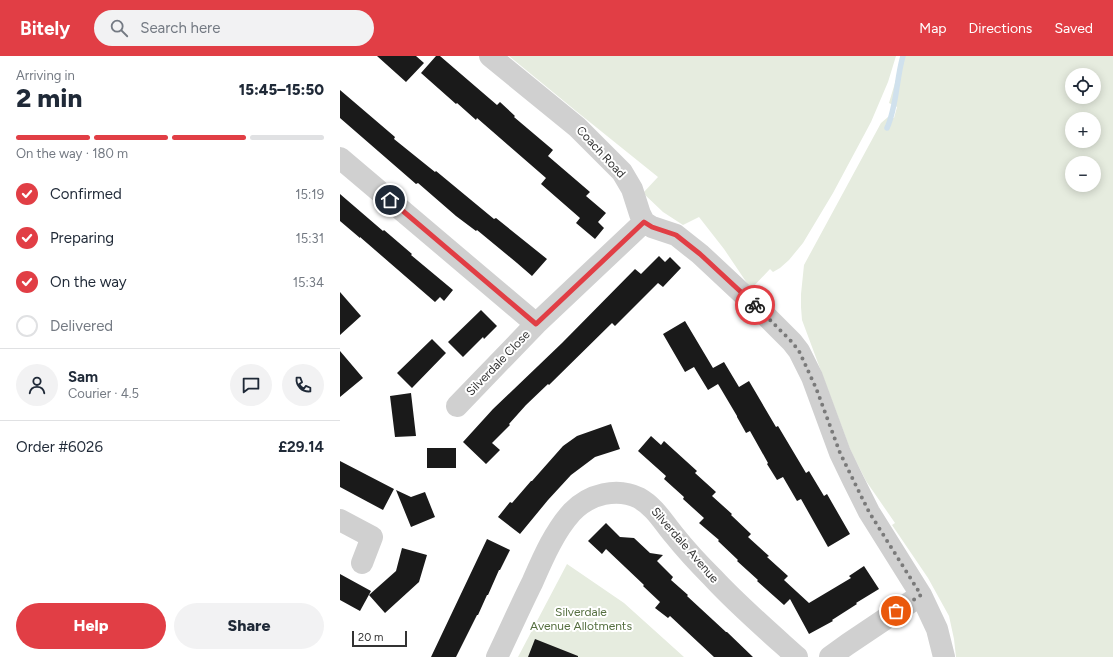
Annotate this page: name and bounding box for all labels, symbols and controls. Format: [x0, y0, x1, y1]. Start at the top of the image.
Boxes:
search box [94, 10, 374, 46]
text: Bitely [20, 17, 70, 40]
icon: search [108, 17, 130, 39]
text: Search here [140, 19, 220, 37]
text: Map [919, 20, 947, 37]
text: Directions [969, 20, 1032, 37]
text: Saved [1054, 20, 1093, 37]
text: Arriving in [16, 68, 75, 83]
map controls [1065, 68, 1101, 192]
button: locate [1065, 68, 1101, 104]
text: 15:45–15:50 [239, 81, 324, 99]
text: 2 min [16, 82, 82, 114]
button: + [1065, 112, 1101, 148]
street label: Coach Road [574, 123, 628, 181]
text: On the way · 180 m [16, 146, 128, 161]
button: − [1065, 156, 1101, 192]
icon: check [16, 183, 38, 205]
pin [373, 183, 407, 217]
text: Confirmed [50, 185, 122, 203]
text: 15:19 [295, 187, 324, 202]
icon: home [379, 189, 401, 211]
icon: check [16, 227, 38, 249]
text: Preparing [50, 229, 114, 247]
text: 15:31 [295, 231, 324, 246]
icon: check [16, 271, 38, 293]
text: On the way [50, 273, 127, 291]
text: 15:34 [293, 275, 324, 290]
courier [735, 285, 775, 325]
icon: bike [744, 294, 766, 316]
text: Delivered [50, 317, 113, 335]
street label: Silverdale Close [463, 327, 533, 399]
button: person [16, 364, 58, 406]
button: chat [230, 364, 272, 406]
button: phone [282, 364, 324, 406]
text: Sam [68, 368, 98, 386]
text: Courier · 4.5 [68, 386, 139, 401]
text: Order #6026 [16, 438, 103, 456]
text: £29.14 [278, 438, 324, 456]
street label: Silverdale Avenue [648, 504, 722, 586]
pin [879, 594, 913, 628]
icon: bag [885, 600, 907, 622]
button: Help [16, 603, 166, 649]
button: Share [174, 603, 324, 649]
park label: Silverdale Avenue Allotments [530, 605, 632, 633]
scale bar [352, 629, 407, 648]
text: 20 m [358, 631, 383, 644]

